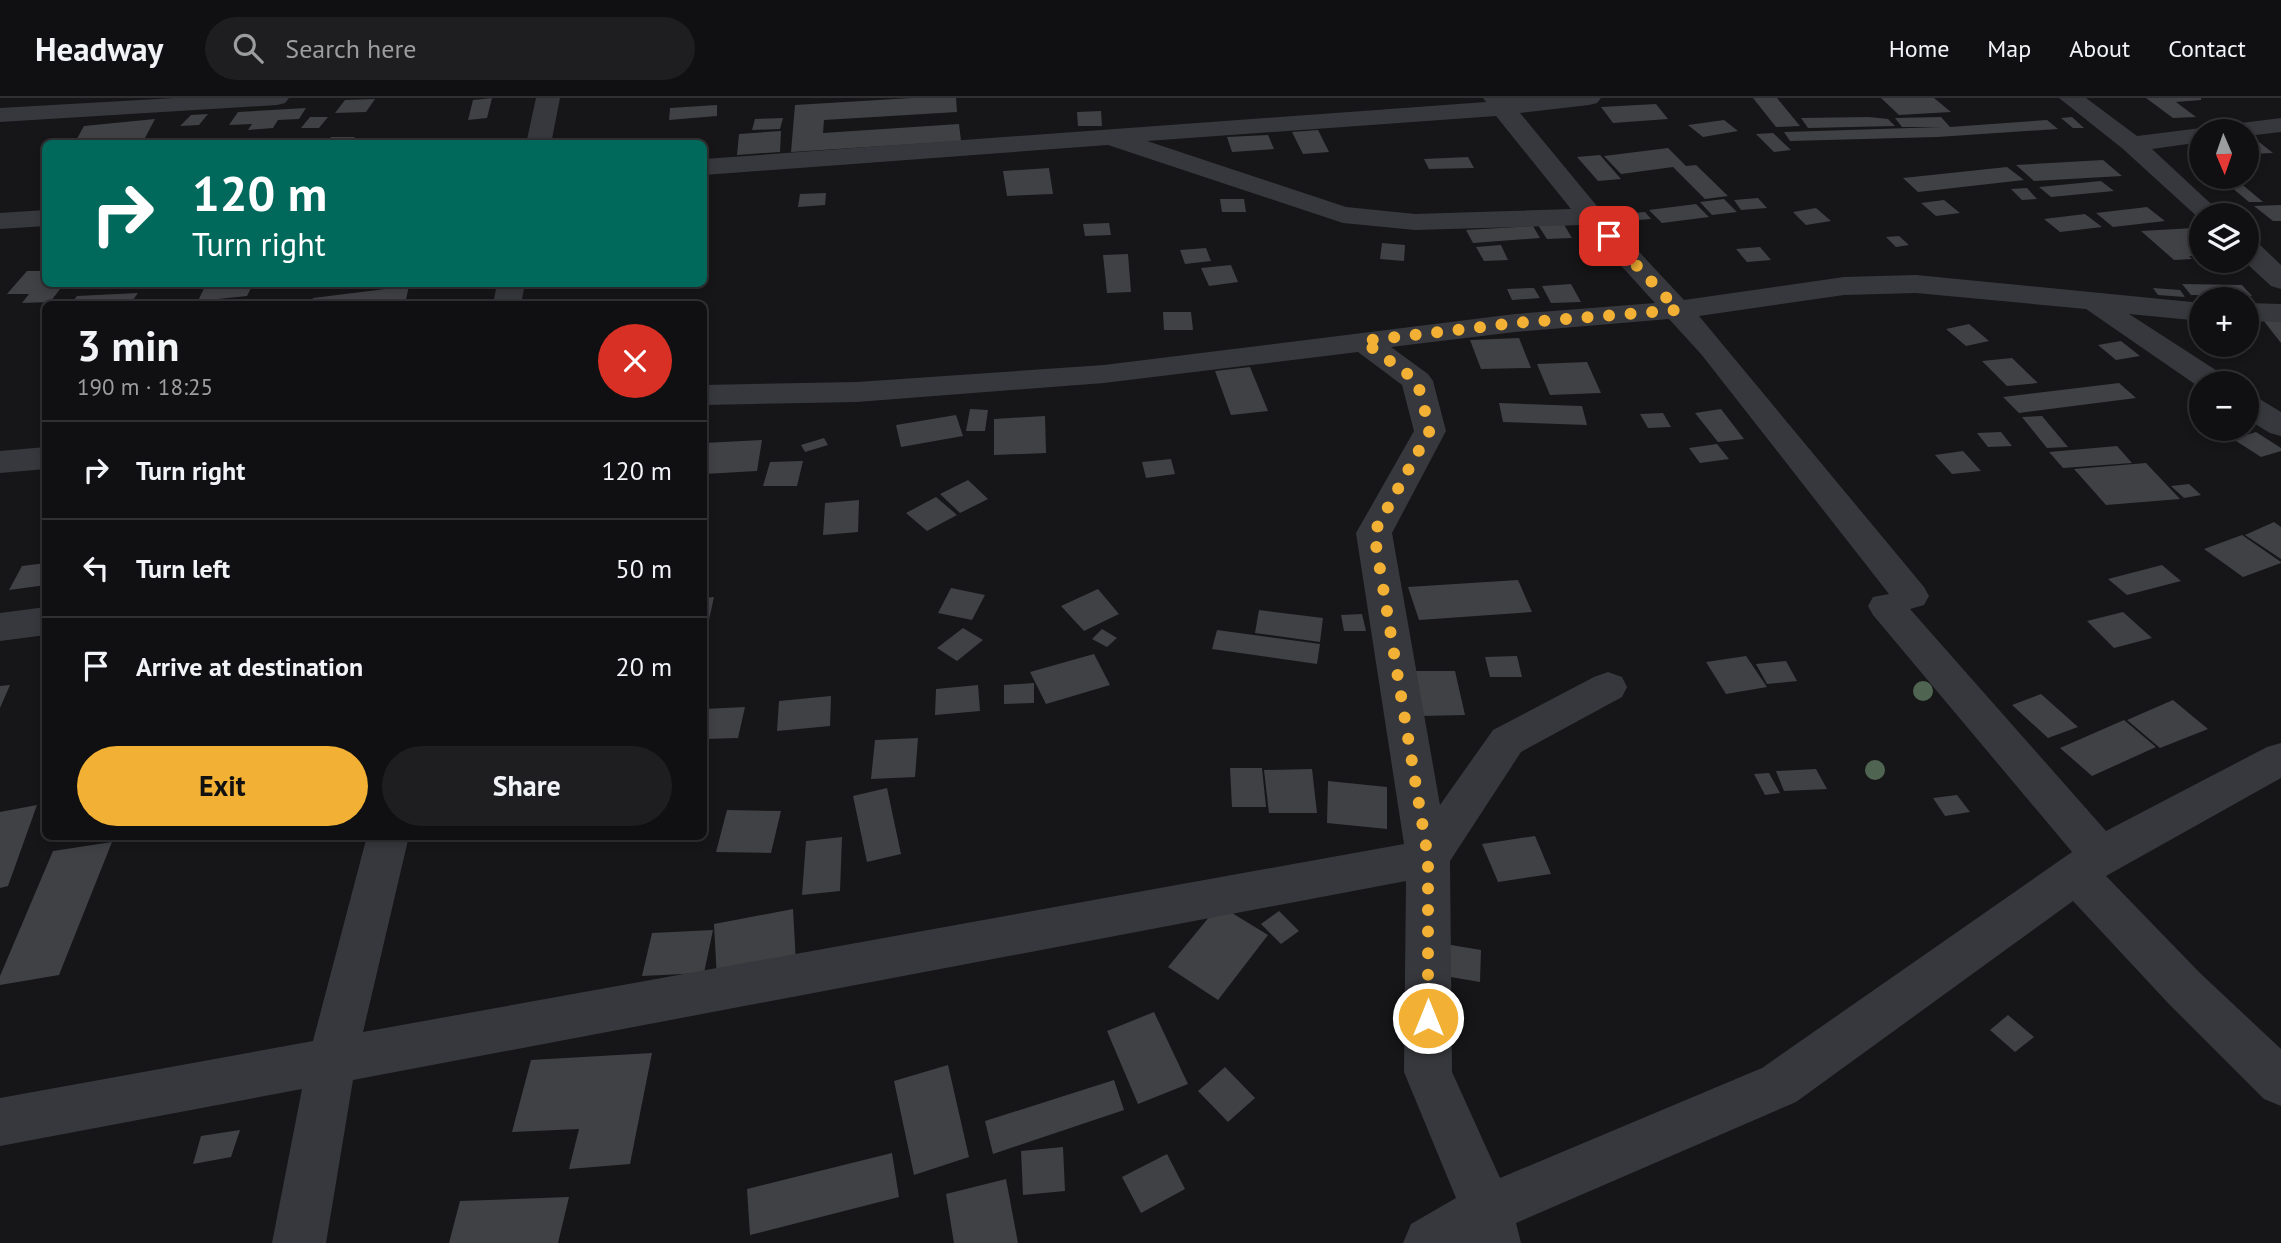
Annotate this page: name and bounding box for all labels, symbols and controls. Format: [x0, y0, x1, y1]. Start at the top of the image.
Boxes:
search box [205, 17, 695, 80]
text: Headway [35, 27, 163, 70]
icon: search [229, 29, 267, 67]
text: Search here [285, 32, 416, 65]
text: Home [1889, 33, 1949, 64]
text: Map [1987, 33, 2031, 64]
text: About [2069, 33, 2130, 64]
text: Contact [2168, 33, 2246, 64]
north arrow [2189, 119, 2259, 189]
map controls [2189, 119, 2259, 441]
text: 120 m [192, 161, 327, 225]
icon: right [77, 168, 168, 259]
button: layers [2189, 203, 2259, 273]
pin [1579, 206, 1639, 266]
icon: arrive [1590, 217, 1628, 255]
text: Turn right [192, 223, 326, 265]
button: + [2189, 287, 2259, 357]
text: 3 min [77, 318, 179, 373]
button: close [598, 324, 672, 398]
button: − [2189, 371, 2259, 441]
text: 190 m · 18:25 [77, 372, 213, 401]
icon: right [77, 451, 115, 489]
text: Turn right [136, 454, 245, 487]
text: 120 m [601, 454, 672, 487]
icon: left [77, 549, 115, 587]
text: Turn left [136, 552, 230, 585]
text: 50 m [616, 552, 672, 585]
icon: arrive [77, 647, 115, 685]
text: Arrive at destination [136, 650, 363, 683]
text: 20 m [616, 650, 672, 683]
button: Exit [77, 746, 368, 826]
button: Share [382, 746, 672, 826]
position arrow [1391, 981, 1465, 1055]

